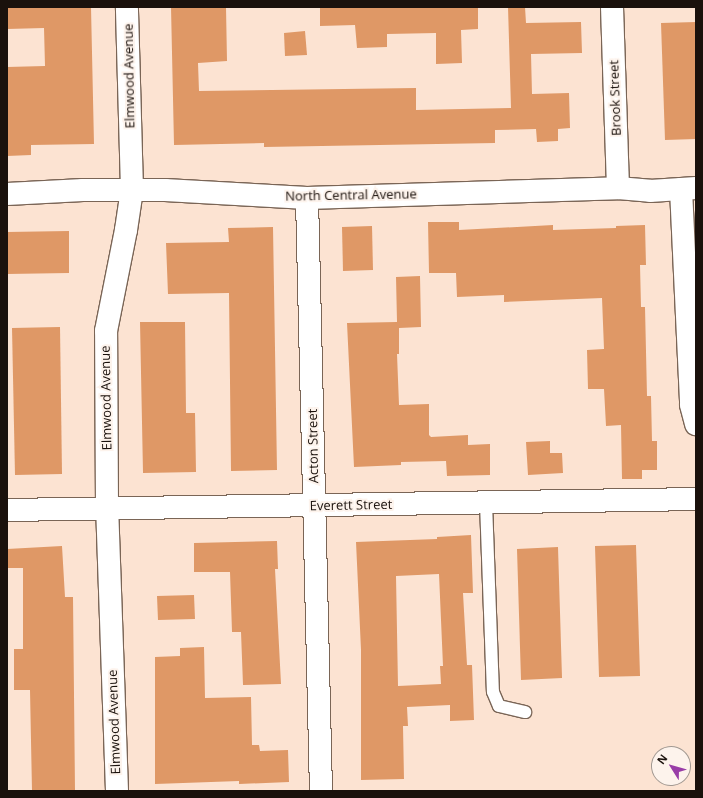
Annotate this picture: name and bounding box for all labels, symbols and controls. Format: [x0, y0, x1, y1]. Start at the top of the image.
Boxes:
street label: Elmwood Avenue [120, 23, 138, 129]
street label: Brook Street [606, 60, 624, 136]
street label: North Central Avenue [285, 186, 417, 204]
street label: Elmwood Avenue [97, 345, 115, 451]
street label: Acton Street [305, 409, 321, 483]
street label: Everett Street [310, 496, 392, 514]
street label: Elmwood Avenue [104, 669, 124, 775]
north arrow [651, 746, 691, 786]
text: N [653, 751, 670, 767]

